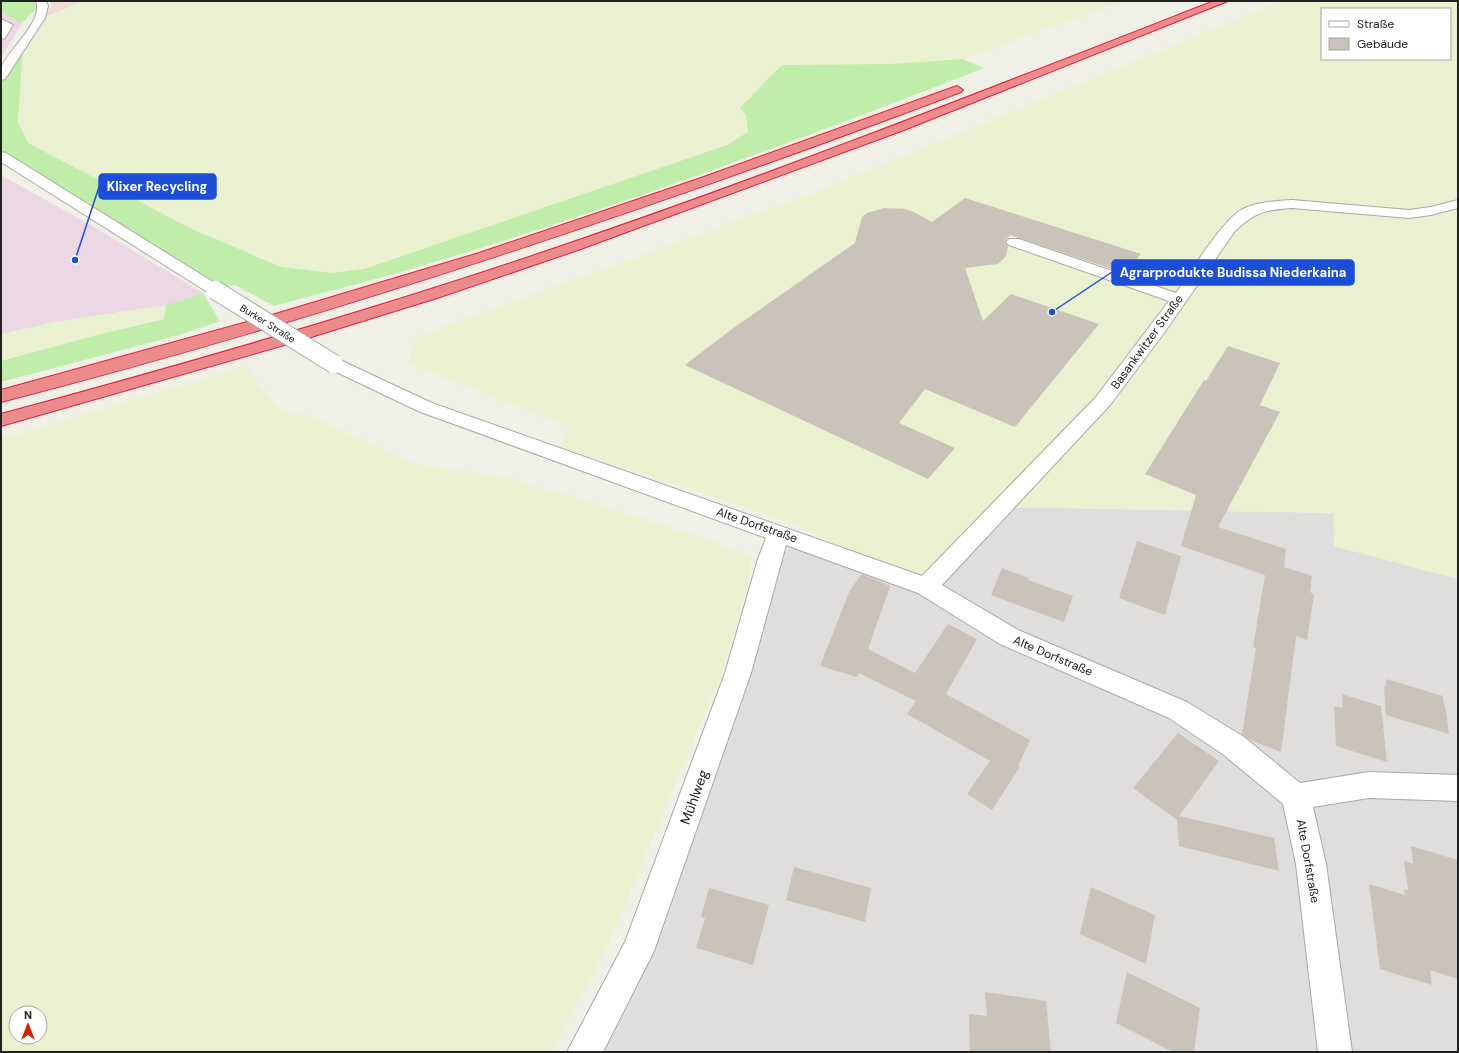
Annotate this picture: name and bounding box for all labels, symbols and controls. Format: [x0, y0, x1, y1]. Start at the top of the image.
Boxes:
legend [1321, 8, 1451, 60]
text: Straße [1357, 16, 1394, 32]
text: Gebäude [1357, 36, 1408, 52]
callout: Klixer Recycling [99, 174, 216, 199]
text: Klixer Recycling [107, 178, 207, 195]
callout: Agrarprodukte Budissa Niederkaina [1112, 260, 1354, 285]
text: Agrarprodukte Budissa Niederkaina [1120, 264, 1346, 281]
street label: Basankwitzer Straße [1107, 291, 1187, 392]
street label: Burker Straße [237, 301, 298, 346]
street label: Alte Dorfstraße [714, 504, 800, 546]
street label: Alte Dorfstraße [1011, 632, 1095, 680]
street label: Mühlweg [676, 767, 712, 827]
street label: Alte Dorfstraße [1293, 818, 1323, 904]
north arrow [8, 1005, 48, 1045]
text: N [24, 1008, 32, 1022]

